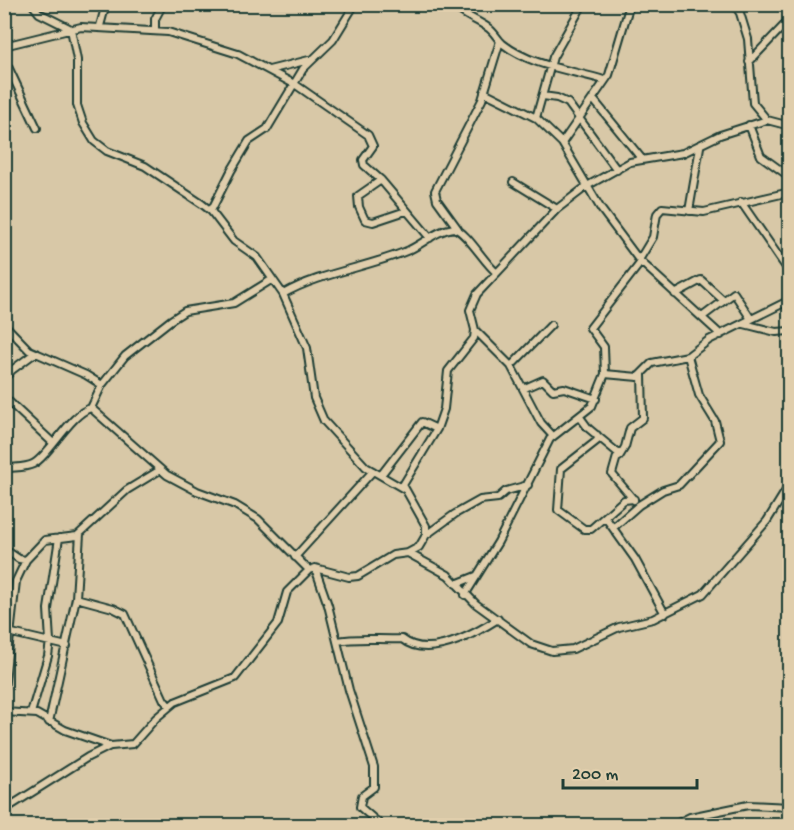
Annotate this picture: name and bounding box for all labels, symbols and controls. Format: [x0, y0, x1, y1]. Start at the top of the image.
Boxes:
scale bar [563, 752, 696, 790]
text: 200 m [572, 765, 619, 786]

